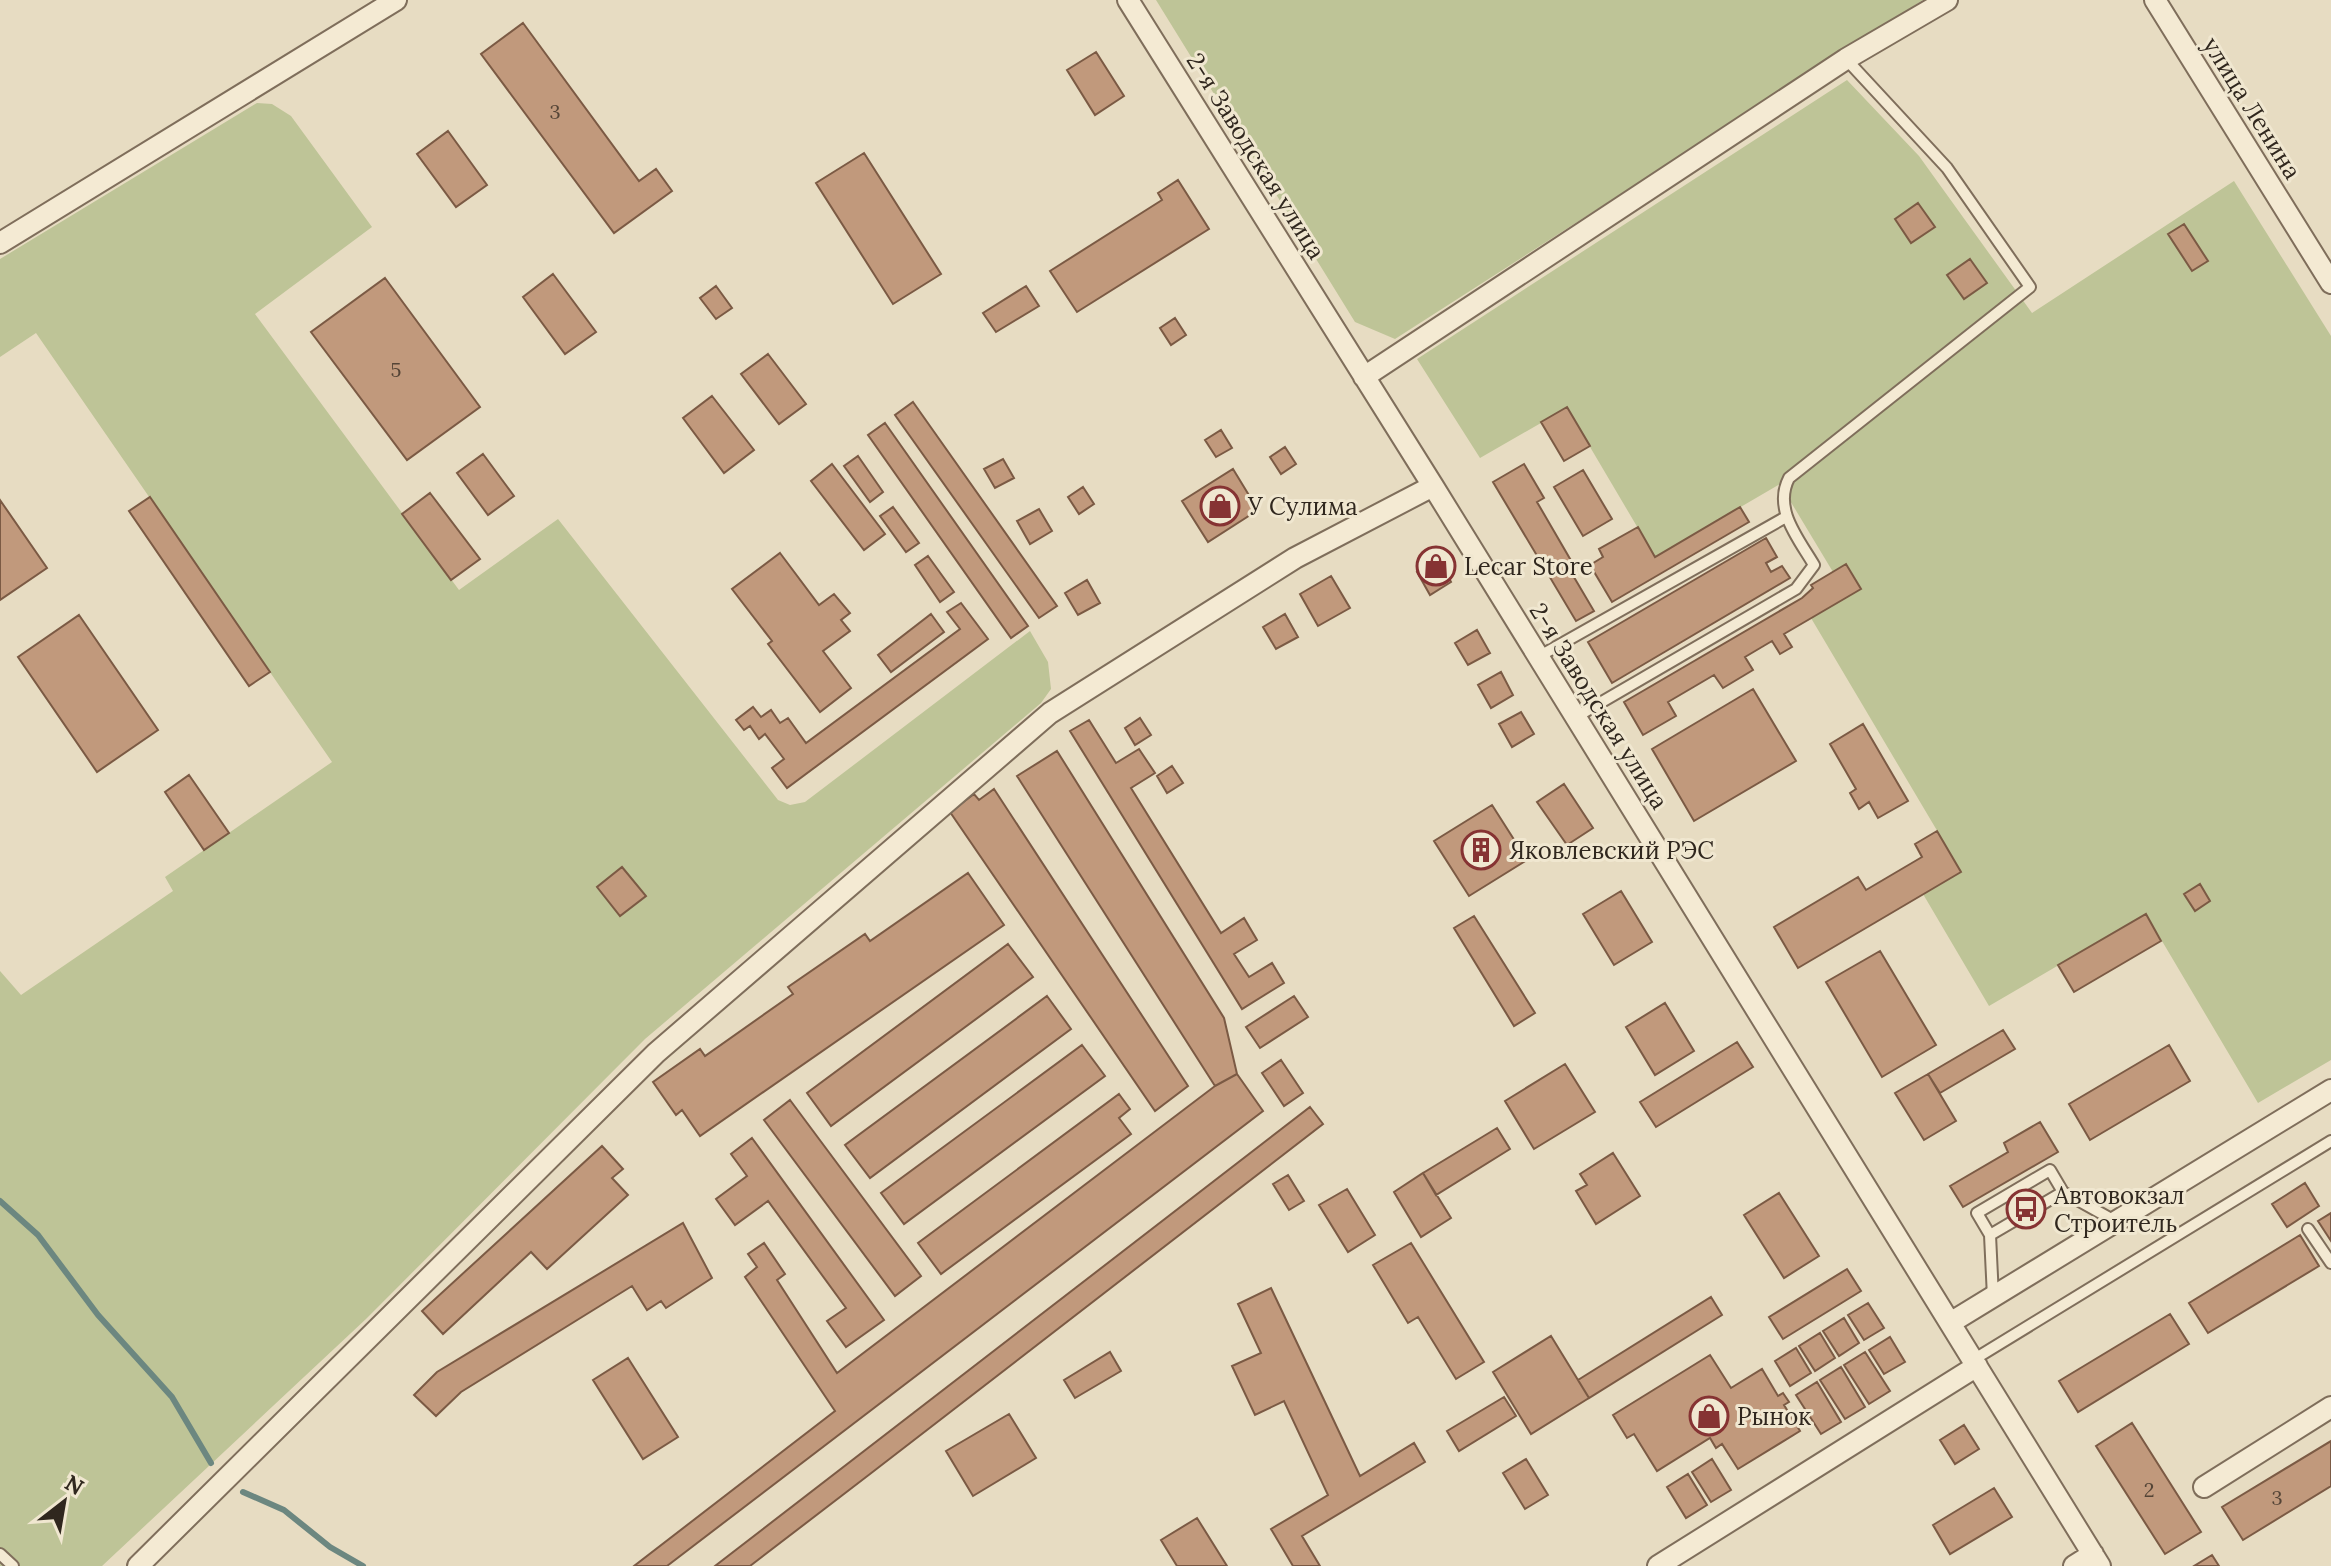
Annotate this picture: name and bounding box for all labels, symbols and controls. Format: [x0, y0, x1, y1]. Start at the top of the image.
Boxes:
street label: улица Ленина [2196, 31, 2308, 185]
street label: 2-я Заводская улица [1180, 47, 1332, 265]
house number: 3 [549, 99, 561, 124]
house number: 5 [391, 357, 401, 382]
shop icon: У Сулима [1199, 485, 1241, 527]
place label: У Сулима [1247, 491, 1358, 522]
shop icon: Lecar Store [1415, 545, 1457, 587]
place label: Lecar Store [1464, 551, 1593, 582]
street label: 2-я Заводская улица [1523, 597, 1675, 815]
building icon: Яковлевский РЭС [1460, 829, 1502, 871]
place label: Яковлевский РЭС [1509, 835, 1714, 866]
place label: Автовокзал Строитель [2053, 1180, 2185, 1239]
bus stop icon: Автовокзал Строитель [2005, 1188, 2047, 1230]
shop icon: Рынок [1688, 1395, 1730, 1437]
place label: Рынок [1737, 1401, 1811, 1432]
north arrow [24, 1462, 104, 1542]
text: N [60, 1468, 89, 1501]
house number: 2 [2144, 1477, 2154, 1502]
house number: 3 [2271, 1485, 2283, 1510]

